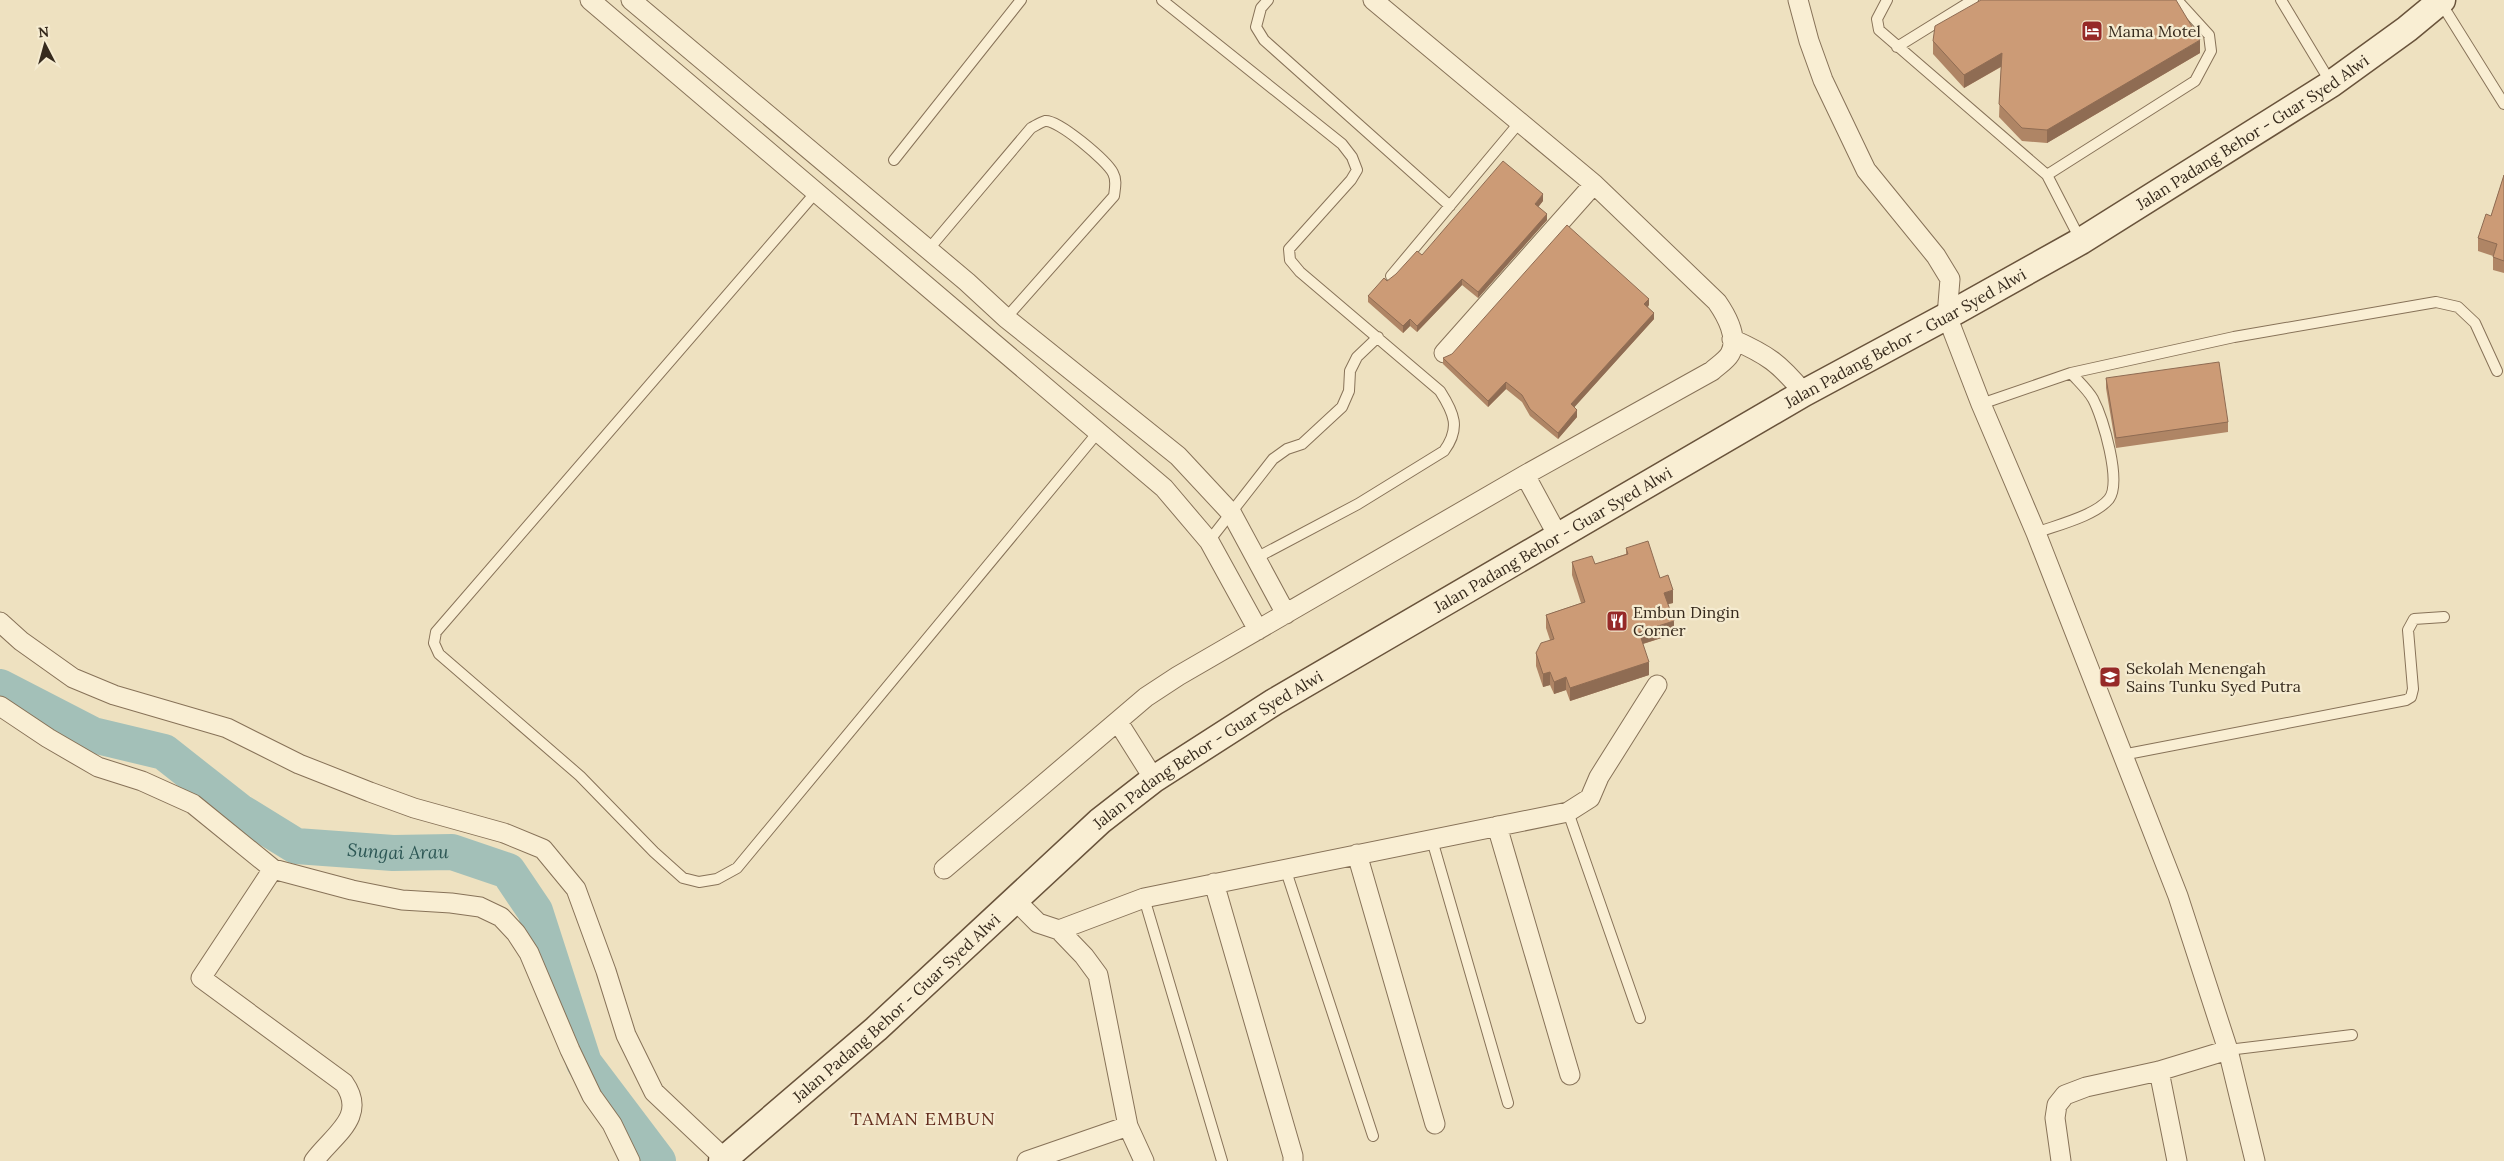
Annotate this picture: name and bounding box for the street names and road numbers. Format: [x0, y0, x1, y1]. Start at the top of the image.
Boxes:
street label: Jalan Padang Behor - Guar Syed Alwi [2131, 50, 2373, 214]
street label: Jalan Padang Behor - Guar Syed Alwi [1780, 264, 2029, 413]
street label: Jalan Padang Behor - Guar Syed Alwi [1429, 462, 1675, 617]
street label: Jalan Padang Behor - Guar Syed Alwi [1088, 666, 1326, 834]
street label: Jalan Padang Behor - Guar Syed Alwi [787, 909, 1004, 1107]

